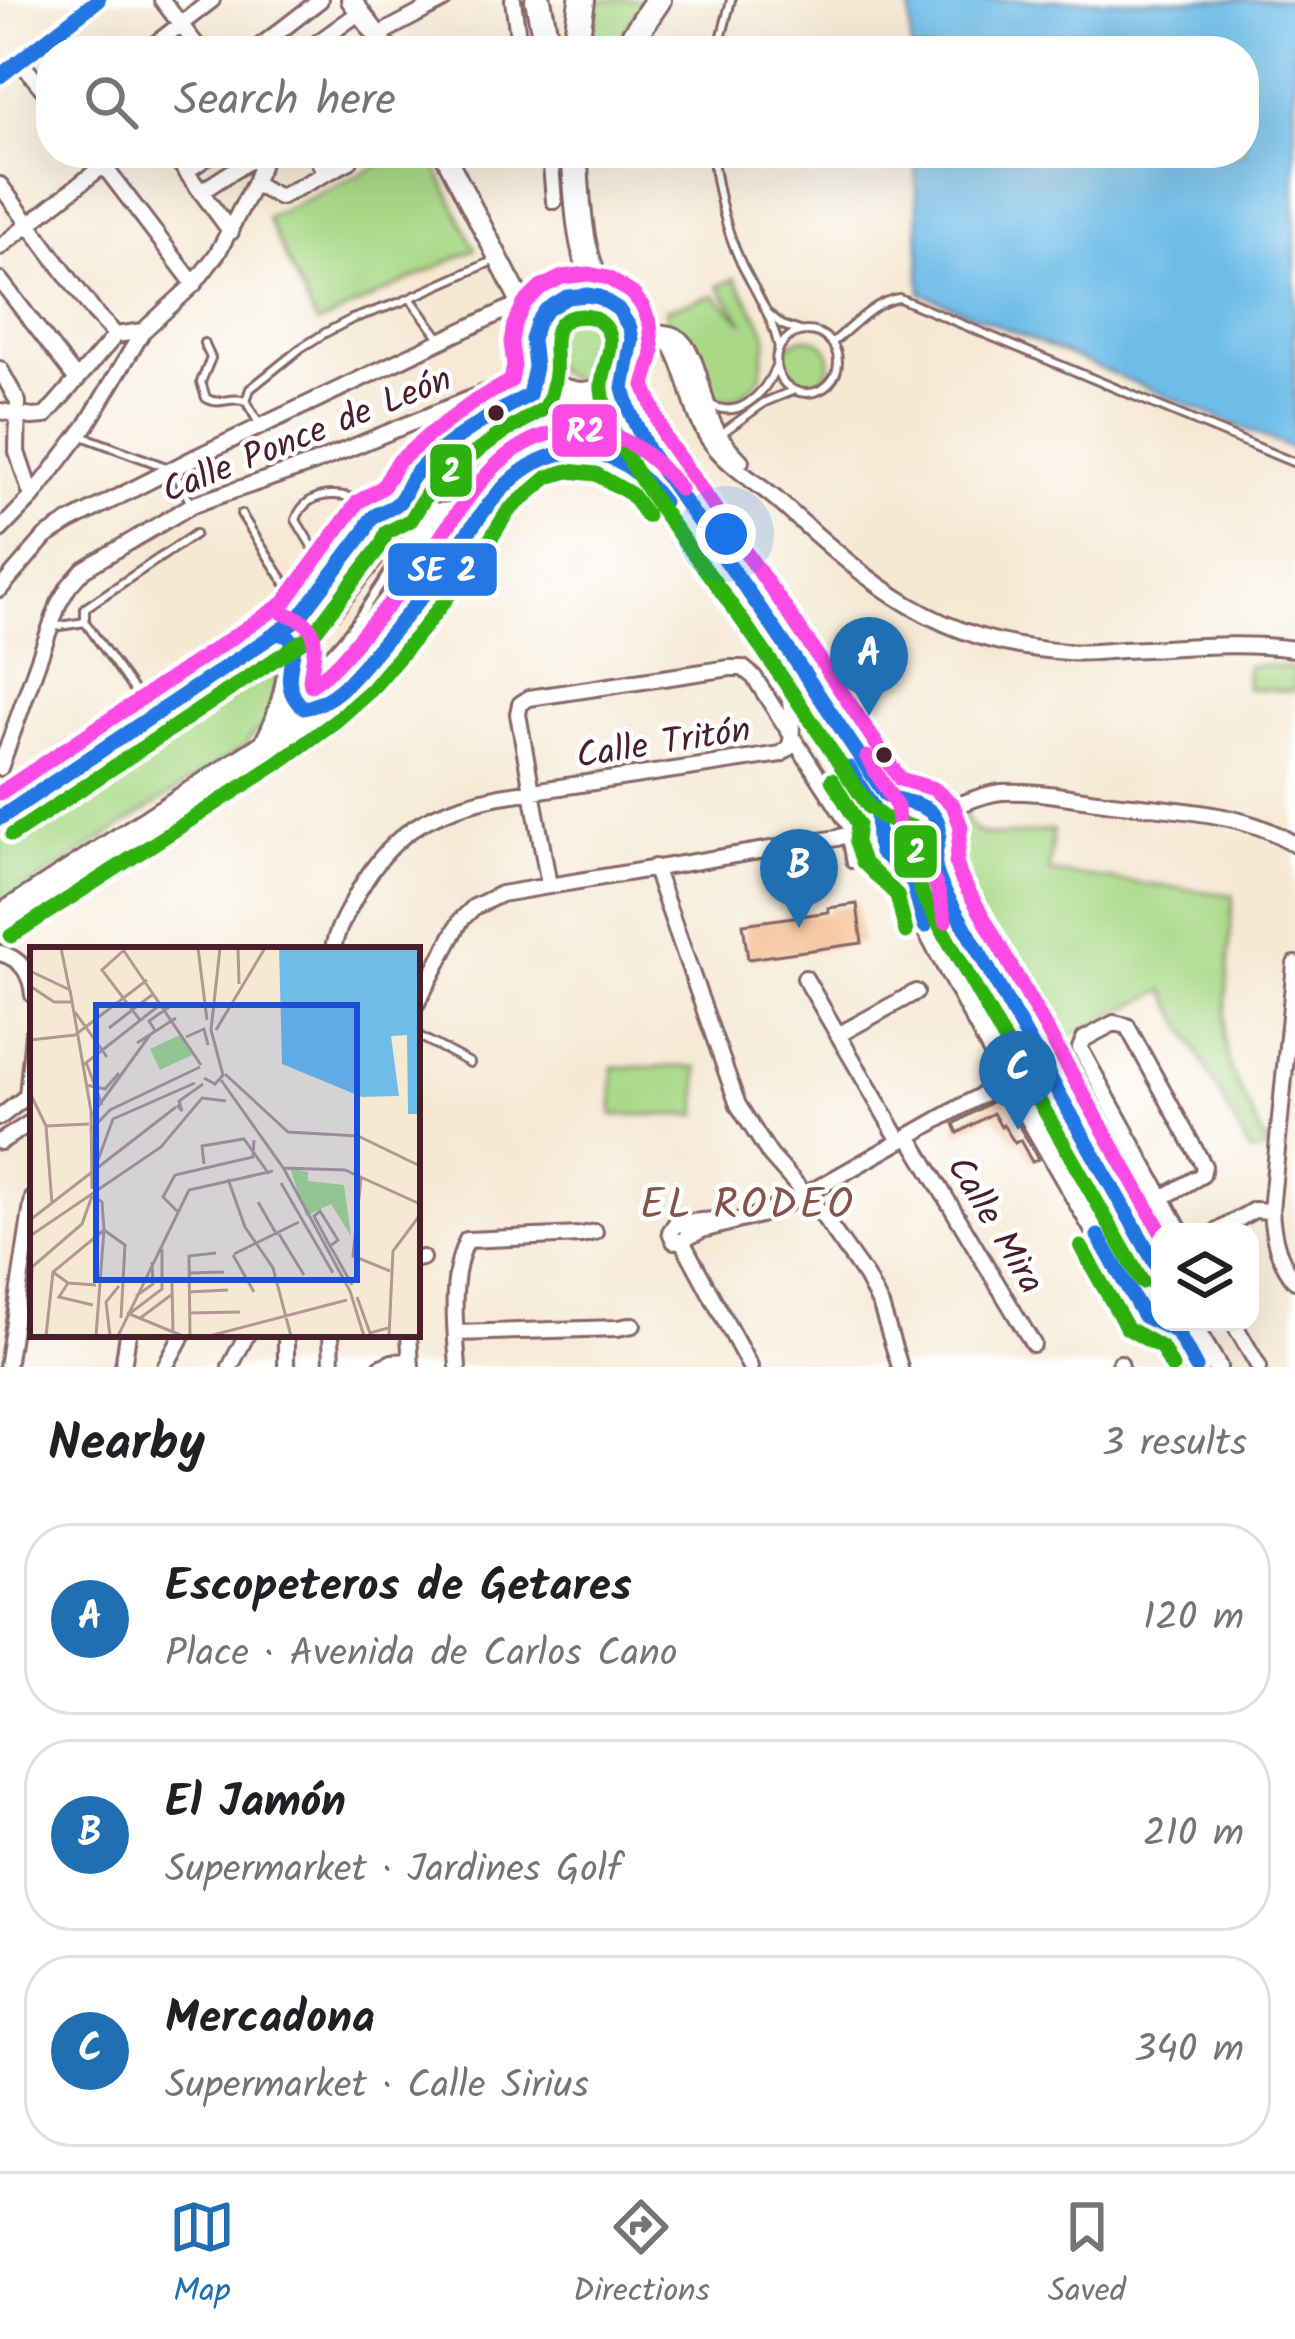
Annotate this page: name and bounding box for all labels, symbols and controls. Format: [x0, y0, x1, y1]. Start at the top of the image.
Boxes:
search box [36, 36, 1259, 168]
text: Search here [174, 66, 396, 138]
icon: search [78, 69, 144, 135]
street label: Calle Ponce de León [154, 352, 461, 520]
unlabelled marker [485, 402, 507, 424]
line badge: R2 [550, 402, 619, 459]
text: R2 [565, 407, 605, 460]
line badge: 2 [428, 442, 474, 499]
text: 2 [441, 447, 461, 500]
your location [696, 504, 756, 564]
line badge: SE 2 [386, 541, 499, 598]
text: SE 2 [408, 546, 476, 599]
pin: A [830, 617, 908, 716]
street label: Calle Tritón [572, 703, 755, 786]
unlabelled marker [873, 744, 895, 766]
line badge: 2 [892, 823, 939, 880]
text: 2 [906, 828, 926, 881]
pin: B [760, 829, 838, 928]
inset map [30, 947, 420, 1337]
pin: C [979, 1031, 1057, 1130]
street label: Calle Mira [930, 1146, 1058, 1306]
district label: EL RODEO [640, 1173, 856, 1240]
map controls [1151, 1223, 1259, 1331]
button: layers [1151, 1223, 1259, 1331]
text: Nearby [48, 1405, 205, 1486]
text: 3 results [1102, 1414, 1247, 1476]
text: Escopeteros de Getares [165, 1552, 632, 1624]
text: A [78, 1588, 102, 1650]
text: 120 m [1143, 1588, 1244, 1650]
text: Place · Avenida de Carlos Cano [165, 1624, 677, 1686]
text: El Jamón [165, 1768, 346, 1840]
text: B [78, 1804, 102, 1866]
text: 210 m [1143, 1804, 1244, 1866]
text: Supermarket · Jardines Golf [165, 1840, 622, 1902]
text: Mercadona [165, 1984, 375, 2056]
text: C [78, 2020, 102, 2082]
text: 340 m [1134, 2020, 1244, 2082]
text: Supermarket · Calle Sirius [165, 2056, 589, 2118]
tab: Map [169, 2194, 235, 2319]
tab: Directions [573, 2194, 710, 2319]
tab: Saved [1048, 2194, 1126, 2319]

